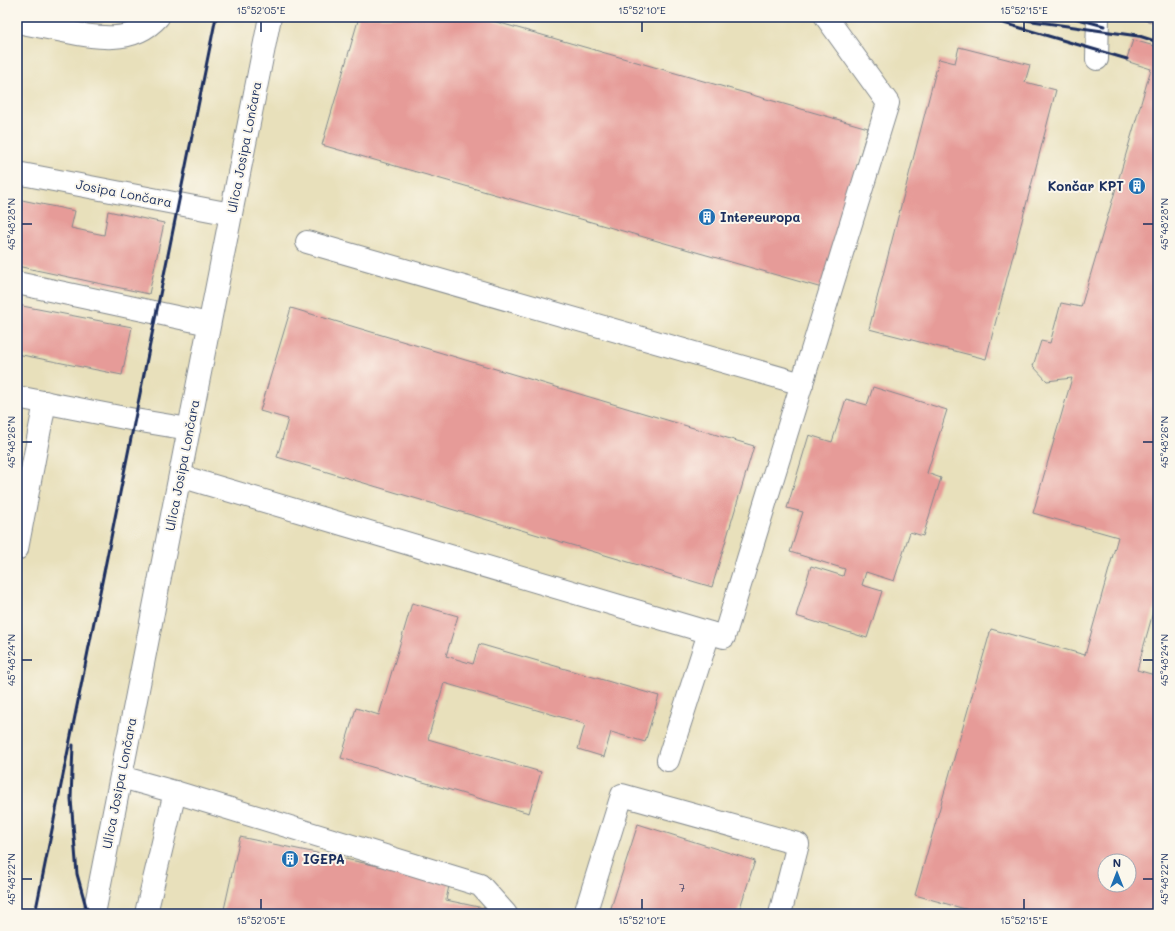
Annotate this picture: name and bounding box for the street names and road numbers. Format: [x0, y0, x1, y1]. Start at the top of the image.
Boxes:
street label: Ulica Josipa Lončara [222, 80, 265, 214]
street label: Josipa Lončara [75, 175, 174, 210]
street label: Ulica Josipa Lončara [160, 398, 203, 532]
street label: Ulica Josipa Lončara [97, 716, 140, 850]

